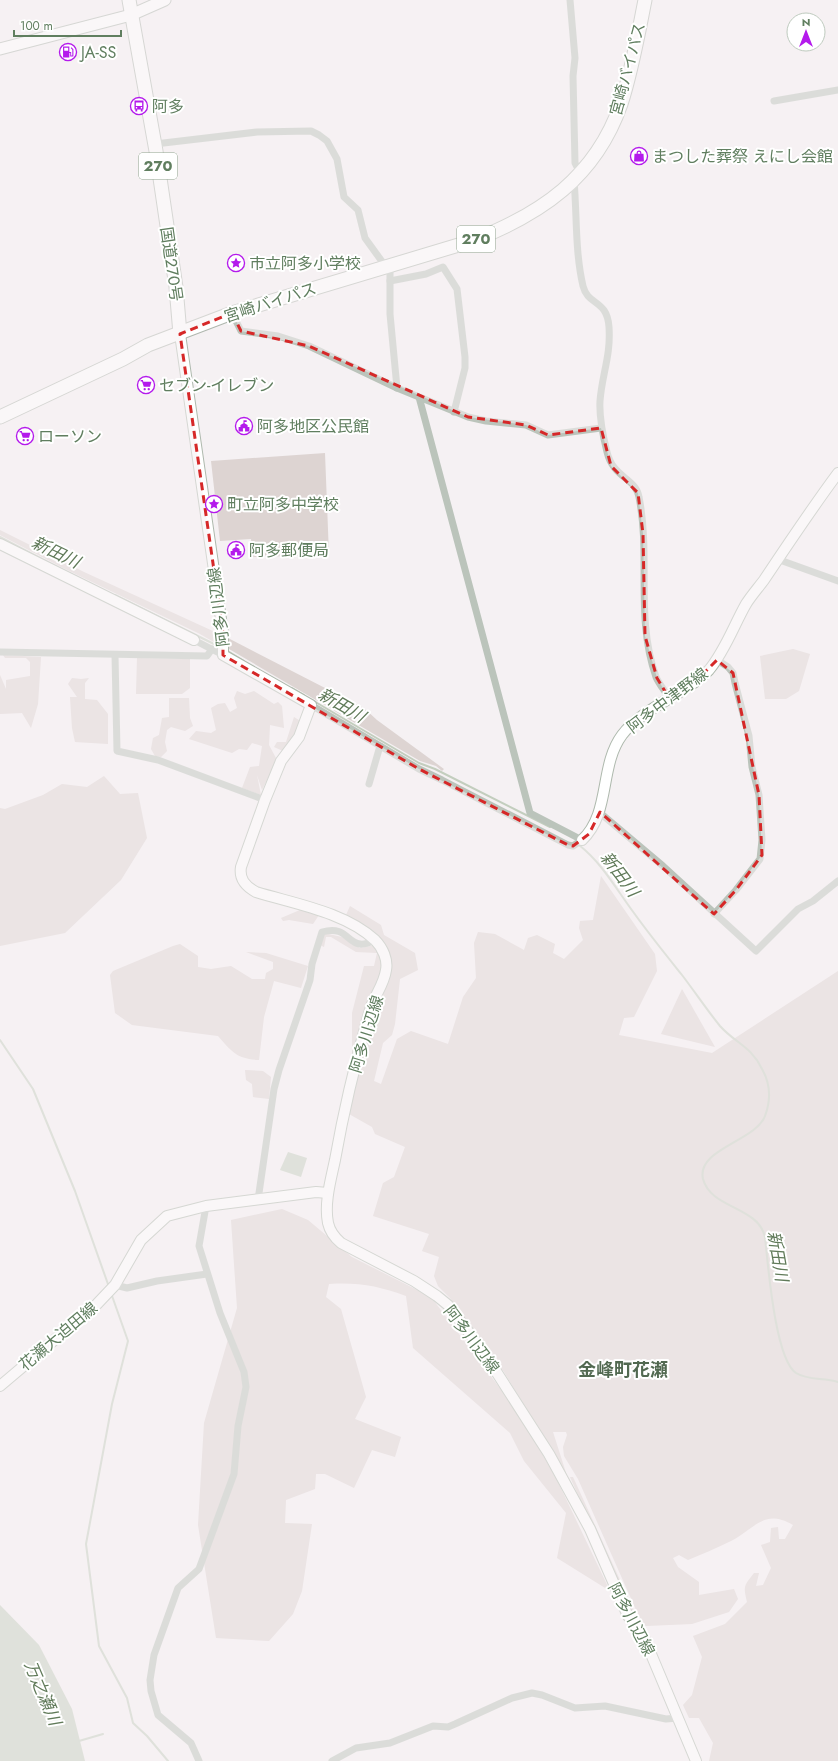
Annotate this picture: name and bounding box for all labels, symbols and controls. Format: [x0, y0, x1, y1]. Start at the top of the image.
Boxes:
scale bar [14, 12, 121, 38]
north arrow [786, 12, 826, 52]
text: N [802, 14, 810, 30]
text: 100 m [20, 17, 53, 35]
street label: 宮崎バイパス [604, 20, 651, 118]
place label: JA-SS [79, 41, 117, 64]
fuel station icon: JA-SS [58, 42, 78, 62]
place label: 阿多 [152, 95, 184, 118]
bus stop icon: 阿多 [129, 96, 149, 116]
place label: まつした葬祭 えにし会館 [652, 145, 833, 168]
shop icon: まつした葬祭 えにし会館 [629, 146, 649, 166]
road number: 270 [139, 153, 177, 179]
street label: 国道270号 [155, 225, 188, 303]
road number: 270 [457, 226, 495, 252]
place label: 市立阿多小学校 [249, 252, 361, 275]
place icon: 市立阿多小学校 [226, 253, 246, 273]
street label: 宮崎バイパス [221, 277, 319, 328]
place label: セブン-イレブン [159, 374, 274, 397]
supermarket icon: セブン-イレブン [136, 375, 156, 395]
place label: 阿多地区公民館 [257, 415, 369, 438]
public building icon: 阿多地区公民館 [234, 416, 254, 436]
place label: ローソン [38, 425, 102, 448]
supermarket icon: ローソン [15, 426, 35, 446]
place label: 町立阿多中学校 [227, 493, 339, 516]
place icon: 町立阿多中学校 [204, 494, 224, 514]
water label: 新田川 [28, 530, 86, 575]
place label: 阿多郵便局 [249, 539, 329, 562]
public building icon: 阿多郵便局 [226, 540, 246, 560]
street label: 阿多川辺線 [202, 566, 235, 648]
street label: 阿多中津野線 [622, 662, 713, 738]
water label: 新田川 [314, 682, 372, 729]
water label: 新田川 [595, 846, 646, 903]
street label: 阿多川辺線 [344, 993, 389, 1076]
water label: 新田川 [762, 1229, 795, 1285]
street label: 花瀬大迫田線 [14, 1297, 102, 1376]
street label: 阿多川辺線 [438, 1300, 505, 1378]
district label: 金峰町花瀬 [578, 1357, 668, 1383]
street label: 阿多川辺線 [603, 1579, 660, 1660]
water label: 万之瀬川 [19, 1657, 68, 1731]

